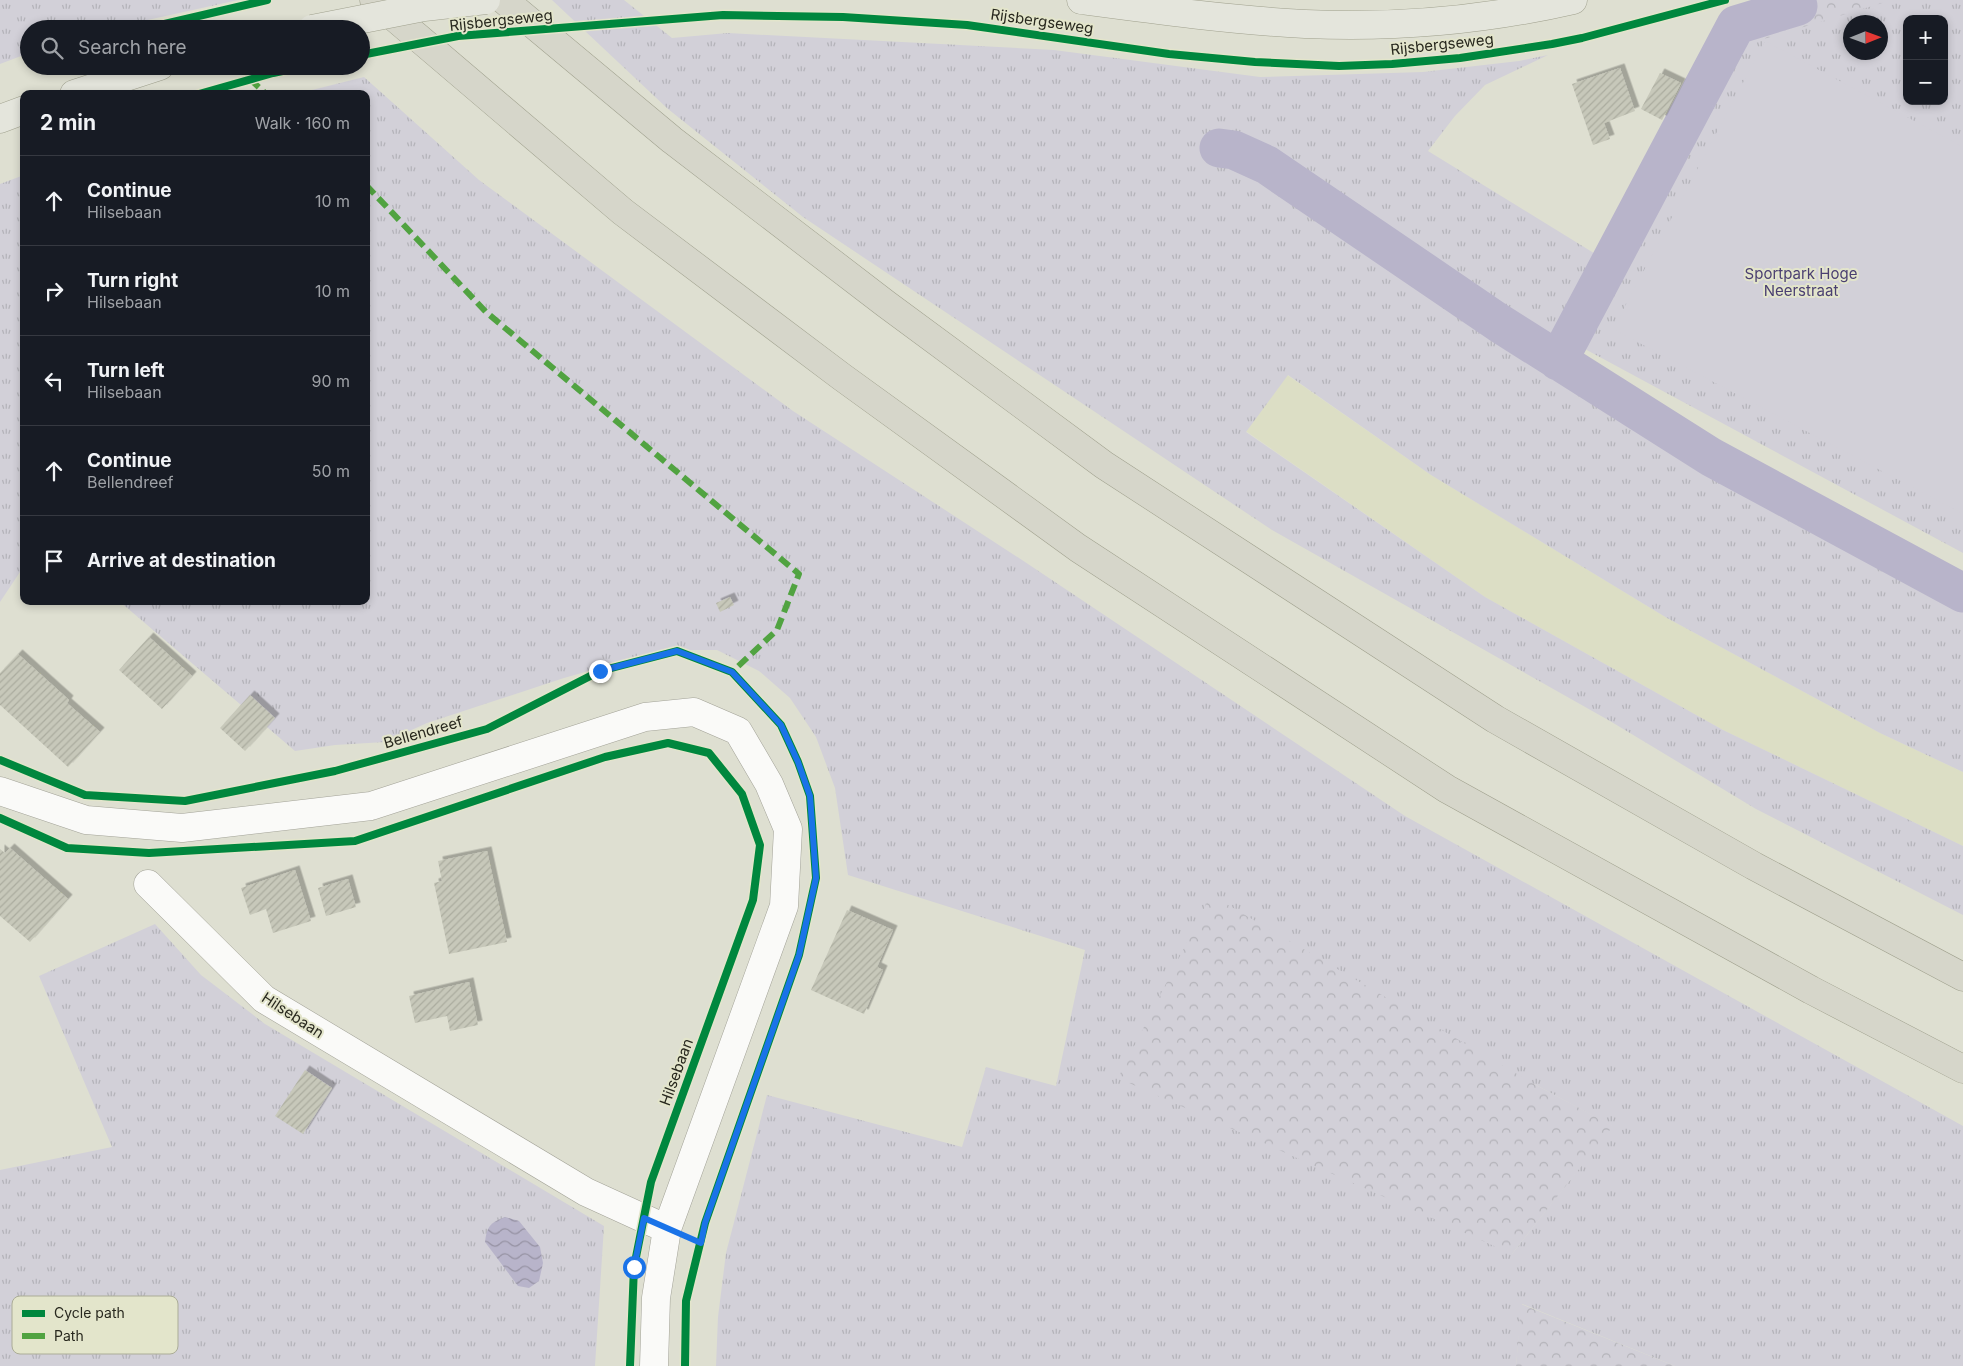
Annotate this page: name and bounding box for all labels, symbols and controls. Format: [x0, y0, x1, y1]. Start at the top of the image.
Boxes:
street label: Rijsbergseweg [989, 4, 1095, 38]
street label: Rijsbergseweg [448, 5, 554, 35]
north arrow [1843, 15, 1888, 60]
map controls [1903, 15, 1948, 105]
button: + [1903, 15, 1948, 60]
search box [20, 20, 370, 75]
street label: Rijsbergseweg [1389, 29, 1495, 59]
icon: search [38, 34, 66, 62]
text: Search here [78, 36, 187, 59]
button: − [1903, 60, 1948, 105]
text: 2 min [40, 110, 96, 135]
text: Walk · 160 m [255, 113, 350, 133]
text: Continue [87, 179, 172, 202]
icon: ahead [40, 187, 68, 215]
text: 10 m [315, 191, 350, 211]
text: Hilsebaan [87, 202, 162, 222]
park label: Sportpark Hoge Neerstraat [1745, 264, 1857, 300]
text: Turn right [87, 269, 178, 292]
icon: right [40, 277, 68, 305]
text: 10 m [315, 281, 350, 301]
text: Hilsebaan [87, 292, 162, 312]
text: Turn left [87, 359, 165, 382]
icon: left [40, 367, 68, 395]
text: 90 m [311, 371, 350, 391]
text: Hilsebaan [87, 382, 162, 402]
text: Continue [87, 449, 172, 472]
icon: ahead [40, 457, 68, 485]
text: 50 m [312, 461, 350, 481]
text: Bellendreef [87, 472, 173, 492]
icon: arrive [40, 547, 68, 575]
text: Arrive at destination [87, 549, 276, 572]
route end [589, 660, 612, 683]
street label: Bellendreef [381, 712, 465, 752]
street label: Hilsebaan [258, 988, 328, 1042]
street label: Hilsebaan [655, 1036, 697, 1108]
route start [623, 1256, 646, 1279]
legend [12, 1296, 178, 1354]
text: Cycle path [54, 1304, 125, 1321]
text: Path [54, 1327, 84, 1344]

